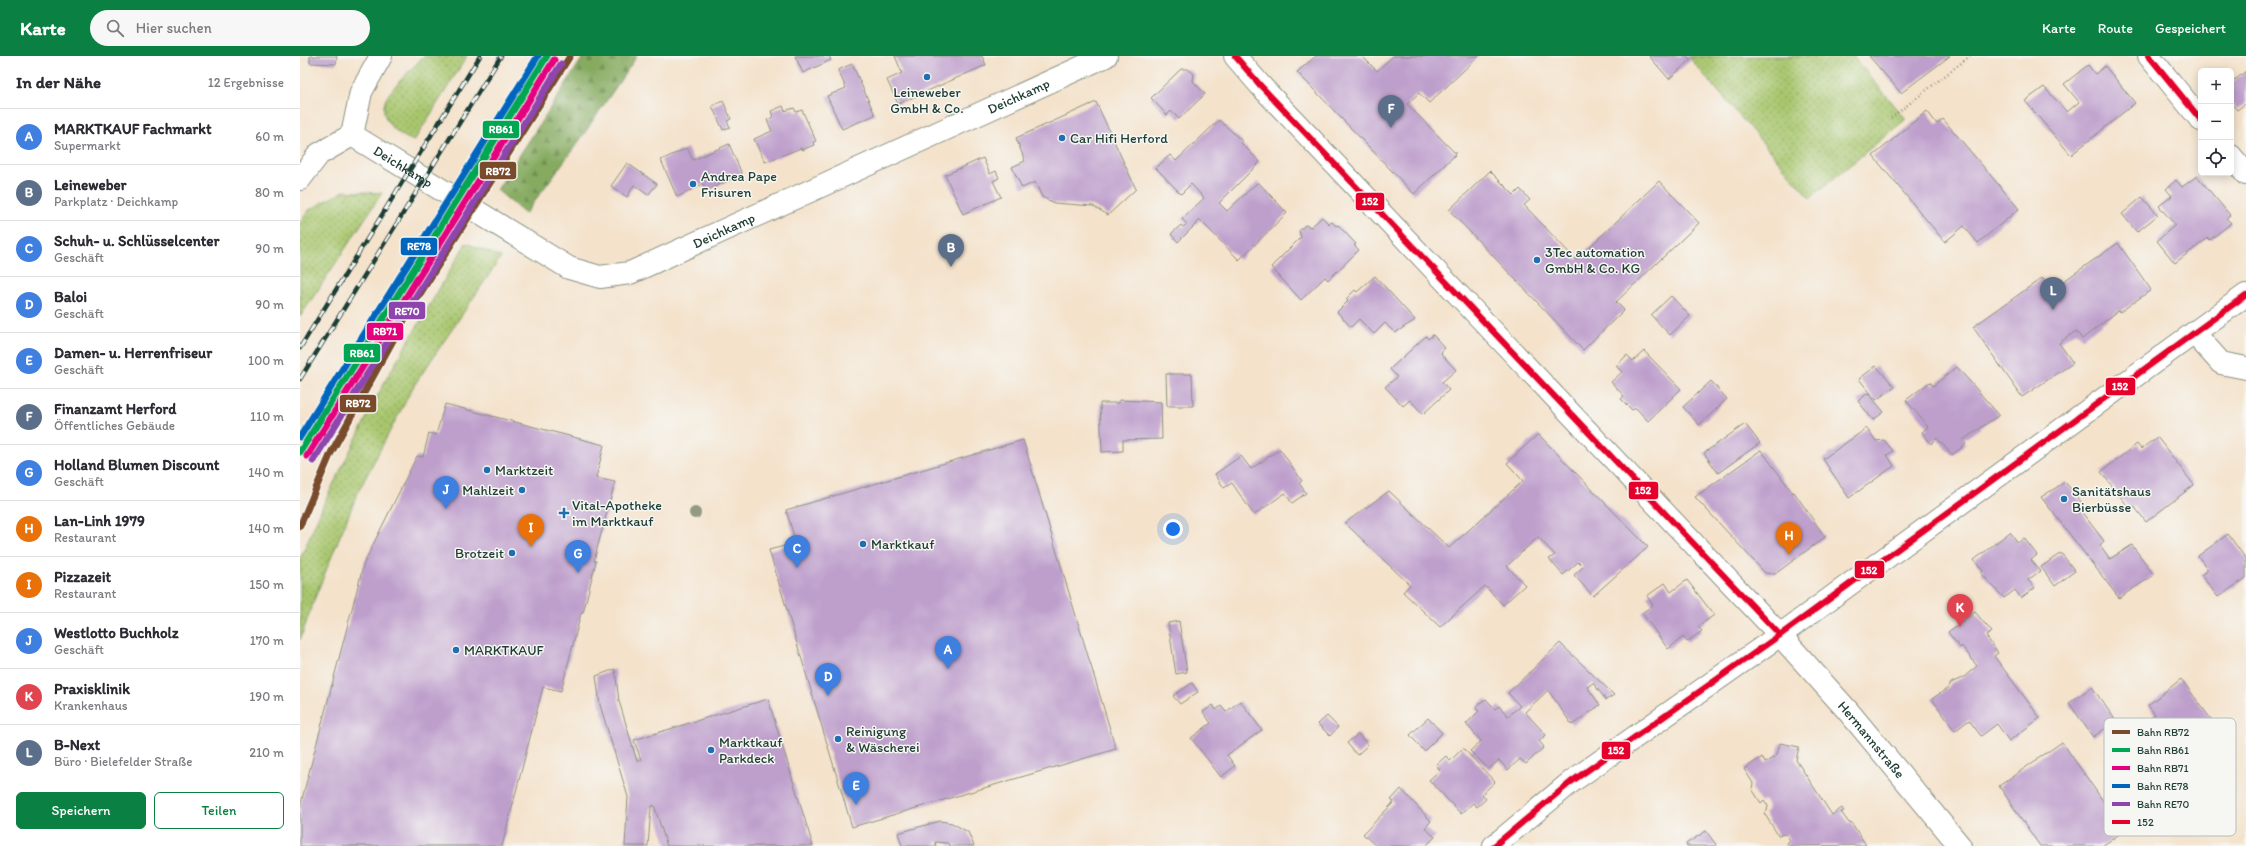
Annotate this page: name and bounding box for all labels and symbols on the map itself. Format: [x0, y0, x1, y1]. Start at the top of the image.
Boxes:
marker: Leineweber GmbH & Co. [922, 72, 932, 82]
street label: Deichkamp [985, 74, 1052, 117]
place label: Leineweber GmbH & Co. [890, 84, 964, 117]
pin: F [1378, 95, 1404, 128]
line badge: RB61 [482, 120, 520, 139]
text: RB61 [489, 123, 514, 136]
place label: Car Hifi Herford [1070, 130, 1168, 147]
marker: Car Hifi Herford [1057, 133, 1067, 143]
street label: Deichkamp [370, 142, 436, 191]
line badge: RB72 [479, 161, 517, 180]
text: RB72 [486, 165, 511, 178]
place label: Andrea Pape Frisuren [701, 168, 777, 201]
marker: Andrea Pape Frisuren [688, 179, 698, 189]
line badge: 152 [1355, 192, 1385, 211]
text: 152 [1362, 195, 1379, 208]
street label: Deichkamp [690, 209, 758, 252]
pin: B [938, 234, 964, 267]
line badge: RE78 [400, 237, 438, 256]
text: RE78 [407, 240, 431, 253]
place label: 3Tec automation GmbH & Co. KG [1545, 244, 1645, 277]
marker: 3Tec automation GmbH & Co. KG [1532, 255, 1542, 265]
pin: L [2040, 277, 2066, 310]
line badge: RE70 [388, 301, 426, 320]
text: RE70 [395, 305, 420, 318]
line badge: RB71 [366, 322, 404, 341]
text: RB71 [373, 325, 398, 338]
line badge: RB61 [343, 343, 381, 363]
text: RB61 [350, 347, 375, 360]
line badge: 152 [2105, 377, 2136, 396]
text: 152 [2112, 380, 2129, 393]
line badge: RB72 [339, 394, 377, 413]
text: RB72 [346, 397, 371, 410]
place label: Marktzeit [495, 462, 553, 479]
marker: Marktzeit [482, 465, 492, 475]
pin: J [433, 476, 459, 509]
line badge: 152 [1628, 481, 1659, 500]
place label: Mahlzeit [462, 482, 514, 499]
place label: Sanitätshaus Bierbüsse [2072, 483, 2151, 516]
text: 152 [1635, 484, 1652, 497]
marker: Mahlzeit [517, 485, 527, 495]
marker: Sanitätshaus Bierbüsse [2059, 494, 2069, 504]
place label: Vital-Apotheke im Marktkauf [572, 497, 662, 530]
marker: Vital-Apotheke im Marktkauf [559, 508, 569, 518]
pin: I [518, 514, 544, 547]
your location [1163, 519, 1183, 539]
pin: H [1776, 522, 1802, 555]
pin: C [784, 535, 810, 568]
place label: Marktkauf [871, 536, 935, 553]
marker: Marktkauf [858, 539, 868, 549]
pin: G [565, 540, 591, 573]
place label: Brotzeit [455, 545, 504, 562]
marker: Brotzeit [507, 548, 517, 558]
line badge: 152 [1854, 560, 1885, 579]
text: 152 [1861, 564, 1878, 577]
pin: K [1947, 594, 1973, 627]
pin: A [935, 636, 961, 669]
place label: MARKTKAUF [464, 642, 544, 659]
marker: MARKTKAUF [451, 645, 461, 655]
pin: D [815, 663, 841, 696]
street label: Hermannstraße [1834, 697, 1909, 782]
legend [2104, 718, 2236, 836]
place label: Reinigung & Wäscherei [846, 723, 919, 756]
text: Bahn RB72 [2137, 726, 2190, 739]
place label: Marktkauf Parkdeck [719, 734, 783, 767]
marker: Reinigung & Wäscherei [833, 734, 843, 744]
line badge: 152 [1601, 741, 1631, 760]
text: 152 [1608, 744, 1625, 757]
text: Bahn RB61 [2137, 744, 2189, 757]
marker: Marktkauf Parkdeck [706, 745, 716, 755]
text: Bahn RB71 [2137, 762, 2189, 775]
pin: E [843, 772, 869, 805]
text: Bahn RE78 [2137, 780, 2188, 793]
text: Bahn RE70 [2137, 798, 2189, 811]
text: 152 [2137, 816, 2154, 829]

